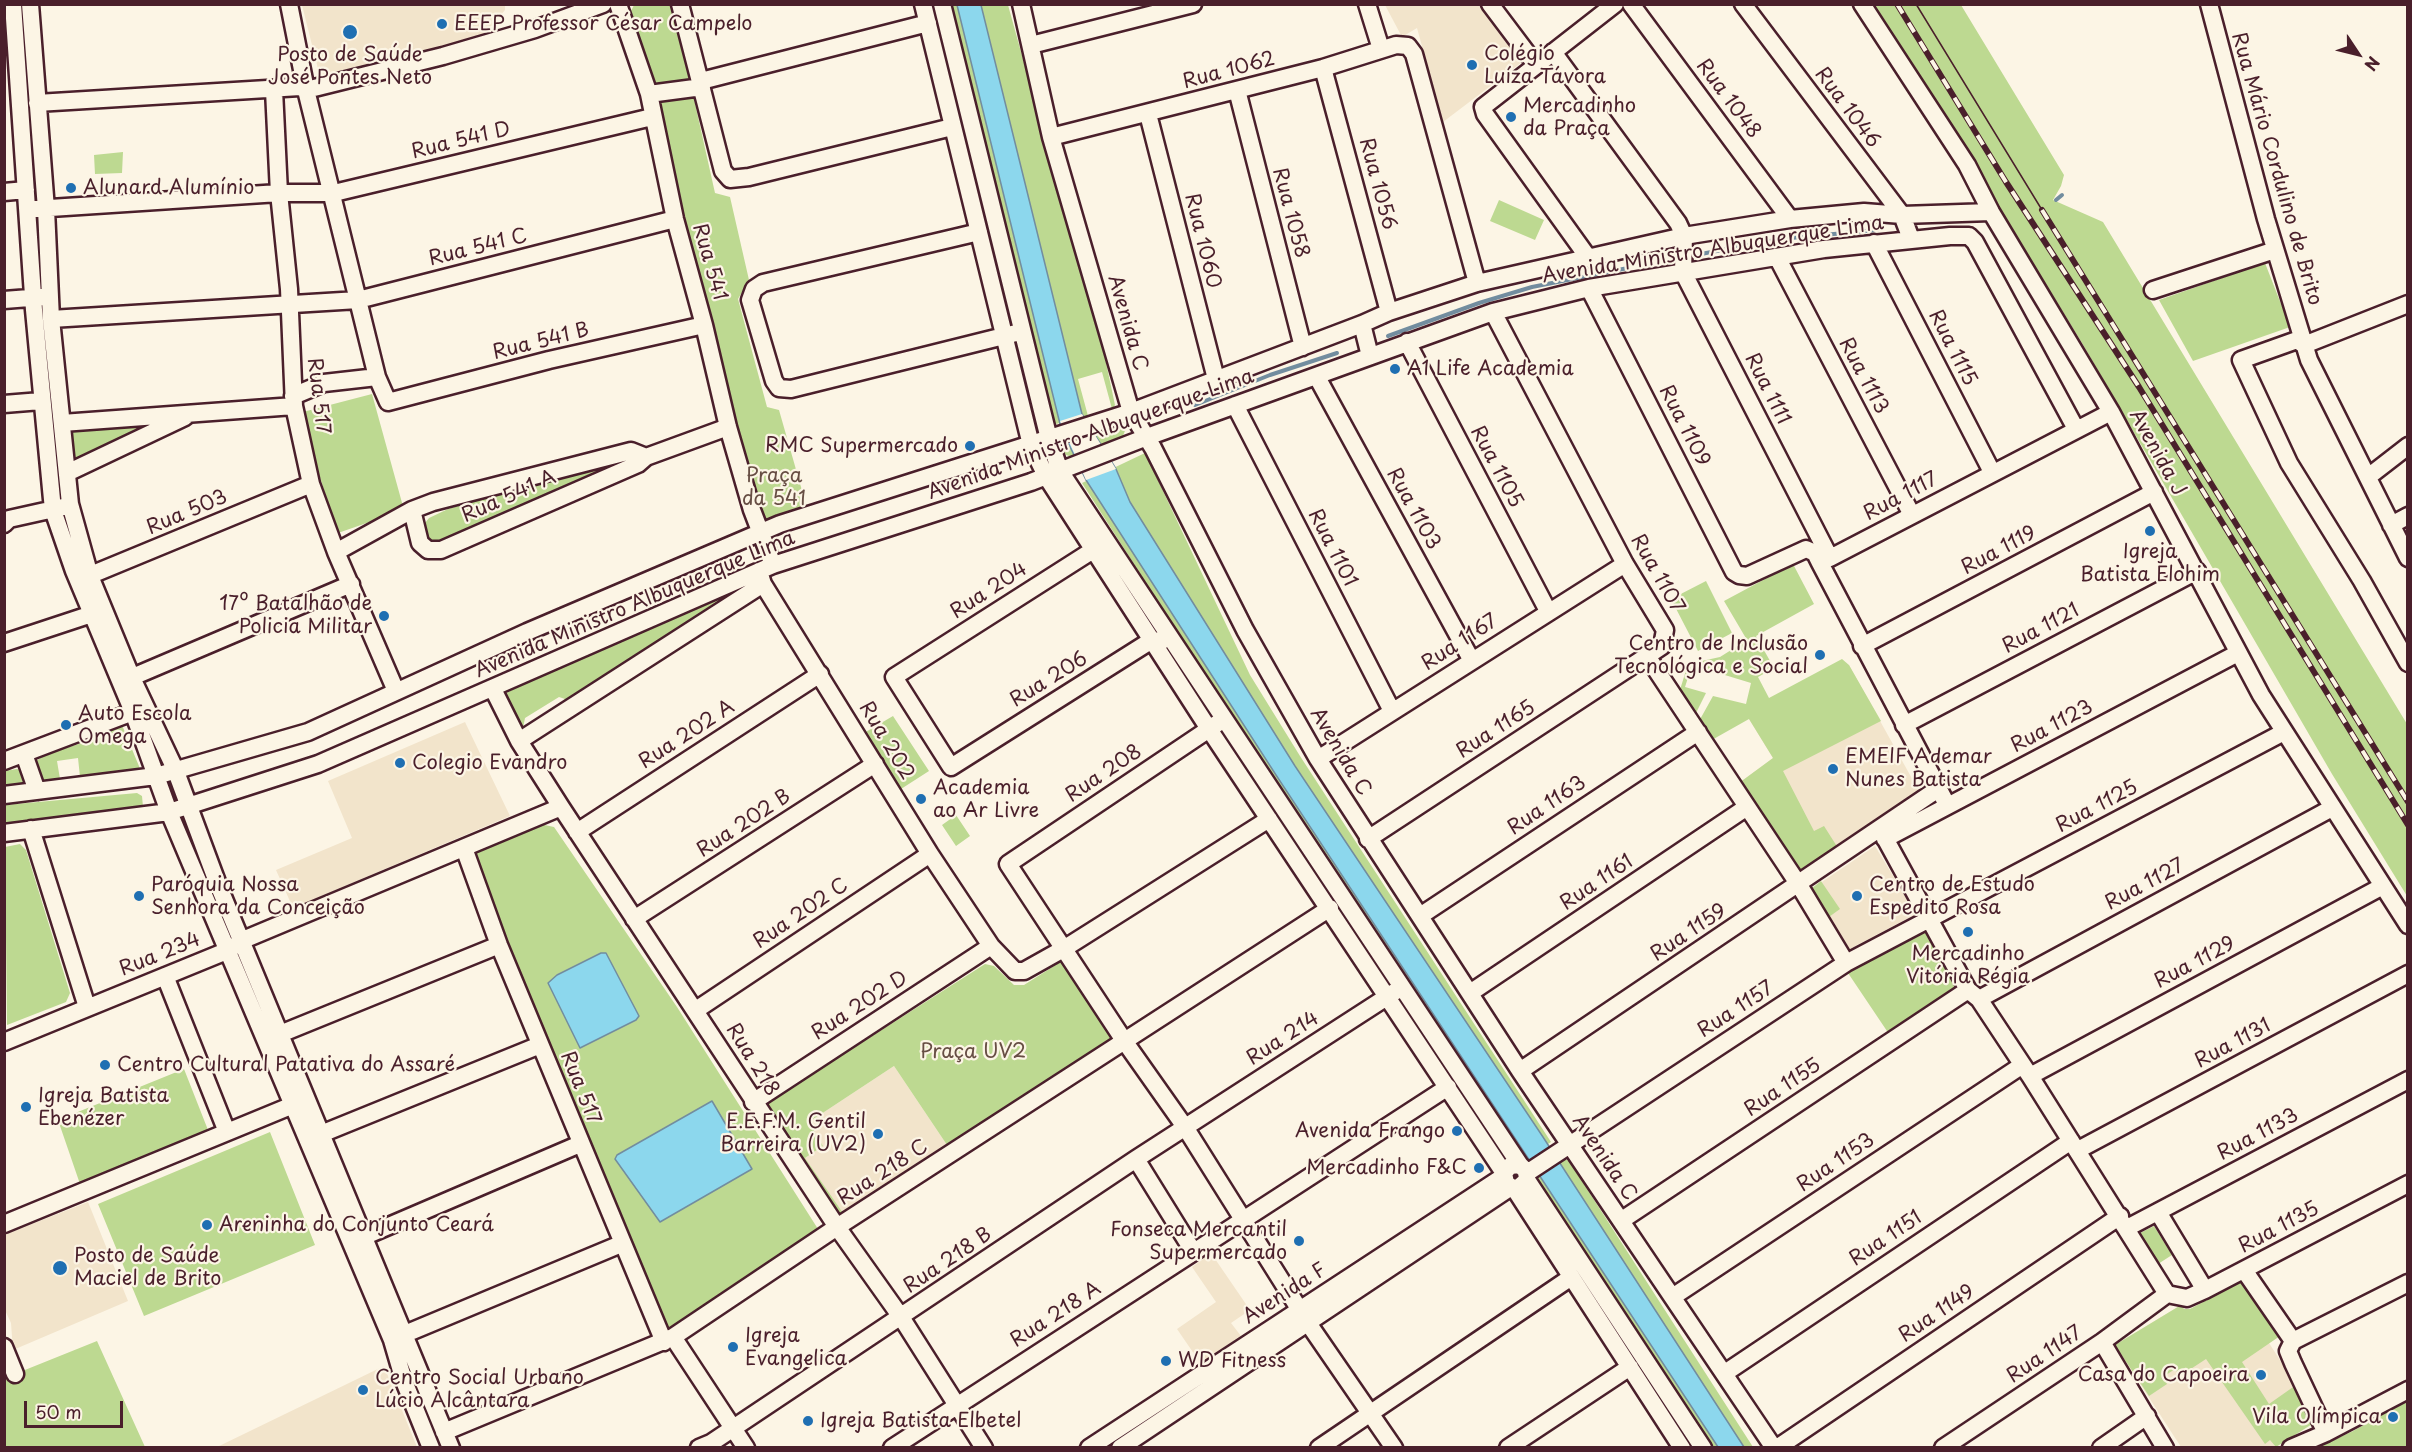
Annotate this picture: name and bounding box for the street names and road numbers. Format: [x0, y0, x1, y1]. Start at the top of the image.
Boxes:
street label: Rua Mário Cordulino de Brito [2225, 30, 2327, 308]
street label: Rua 1062 [1180, 47, 1278, 95]
street label: Rua 1048 [1690, 55, 1766, 143]
street label: Rua 1046 [1809, 63, 1885, 153]
street label: Rua 541 D [409, 117, 513, 165]
street label: Rua 1056 [1353, 136, 1401, 232]
street label: Rua 1058 [1266, 165, 1314, 261]
street label: Rua 1060 [1179, 191, 1225, 291]
street label: Avenida Ministro Albuquerque Lima [1541, 211, 1885, 289]
street label: Rua 541 [687, 221, 731, 303]
street label: Rua 541 C [426, 224, 530, 272]
street label: Avenida C [1102, 272, 1152, 374]
street label: Rua 1115 [1923, 306, 1981, 390]
street label: Rua 541 B [490, 318, 592, 366]
street label: Rua 1113 [1833, 334, 1893, 418]
street label: Rua 1111 [1739, 349, 1795, 429]
street label: Rua 517 [301, 356, 335, 436]
street label: Avenida Ministro Albuquerque Lima [925, 365, 1257, 505]
street label: Rua 1109 [1653, 381, 1715, 471]
street label: Avenida J [2123, 406, 2191, 500]
street label: Rua 1105 [1465, 422, 1527, 512]
street label: Rua 1103 [1381, 464, 1445, 554]
street label: Rua 541 A [458, 466, 560, 528]
street label: Rua 1117 [1860, 468, 1942, 526]
street label: Rua 503 [143, 485, 231, 541]
street label: Rua 1101 [1302, 505, 1362, 591]
street label: Rua 1119 [1958, 521, 2040, 581]
street label: Avenida Ministro Albuquerque Lima [471, 526, 799, 684]
street label: Rua 1107 [1625, 530, 1689, 618]
street label: Rua 204 [946, 557, 1032, 625]
street label: Rua 1121 [1999, 599, 2083, 659]
street label: Rua 1167 [1417, 610, 1503, 676]
street label: Rua 206 [1006, 647, 1092, 713]
street label: Rua 202 A [635, 695, 739, 775]
street label: Rua 1123 [2007, 695, 2097, 759]
street label: Rua 1165 [1452, 696, 1540, 764]
street label: Rua 202 [853, 698, 919, 784]
street label: Avenida C [1304, 704, 1376, 800]
street label: Rua 208 [1061, 740, 1147, 808]
street label: Rua 1163 [1503, 771, 1591, 841]
street label: Rua 1125 [2052, 775, 2142, 839]
street label: Rua 202 B [693, 785, 795, 863]
street label: Rua 1161 [1556, 850, 1638, 916]
street label: Rua 1127 [2101, 854, 2189, 916]
street label: Rua 202 C [749, 874, 853, 954]
street label: Rua 1159 [1646, 899, 1732, 967]
street label: Rua 234 [116, 928, 204, 982]
street label: Rua 1129 [2151, 932, 2239, 994]
street label: Rua 202 D [808, 966, 912, 1046]
street label: Rua 1157 [1693, 977, 1779, 1043]
street label: Rua 214 [1242, 1007, 1324, 1071]
street label: Rua 1131 [2191, 1014, 2275, 1074]
street label: Rua 218 [720, 1019, 784, 1101]
street label: Rua 517 [554, 1048, 606, 1128]
street label: Rua 1155 [1740, 1054, 1826, 1122]
street label: Rua 1133 [2213, 1104, 2303, 1166]
street label: Avenida C [1567, 1111, 1641, 1205]
street label: Rua 1153 [1793, 1128, 1879, 1198]
street label: Rua 218 C [833, 1135, 933, 1211]
street label: Rua 1135 [2235, 1197, 2323, 1259]
street label: Rua 1151 [1845, 1206, 1927, 1272]
street label: Rua 218 B [899, 1223, 997, 1299]
street label: Avenida F [1239, 1258, 1331, 1330]
street label: Rua 218 A [1006, 1277, 1106, 1353]
street label: Rua 1149 [1895, 1280, 1979, 1348]
street label: Rua 1147 [2003, 1321, 2087, 1389]

